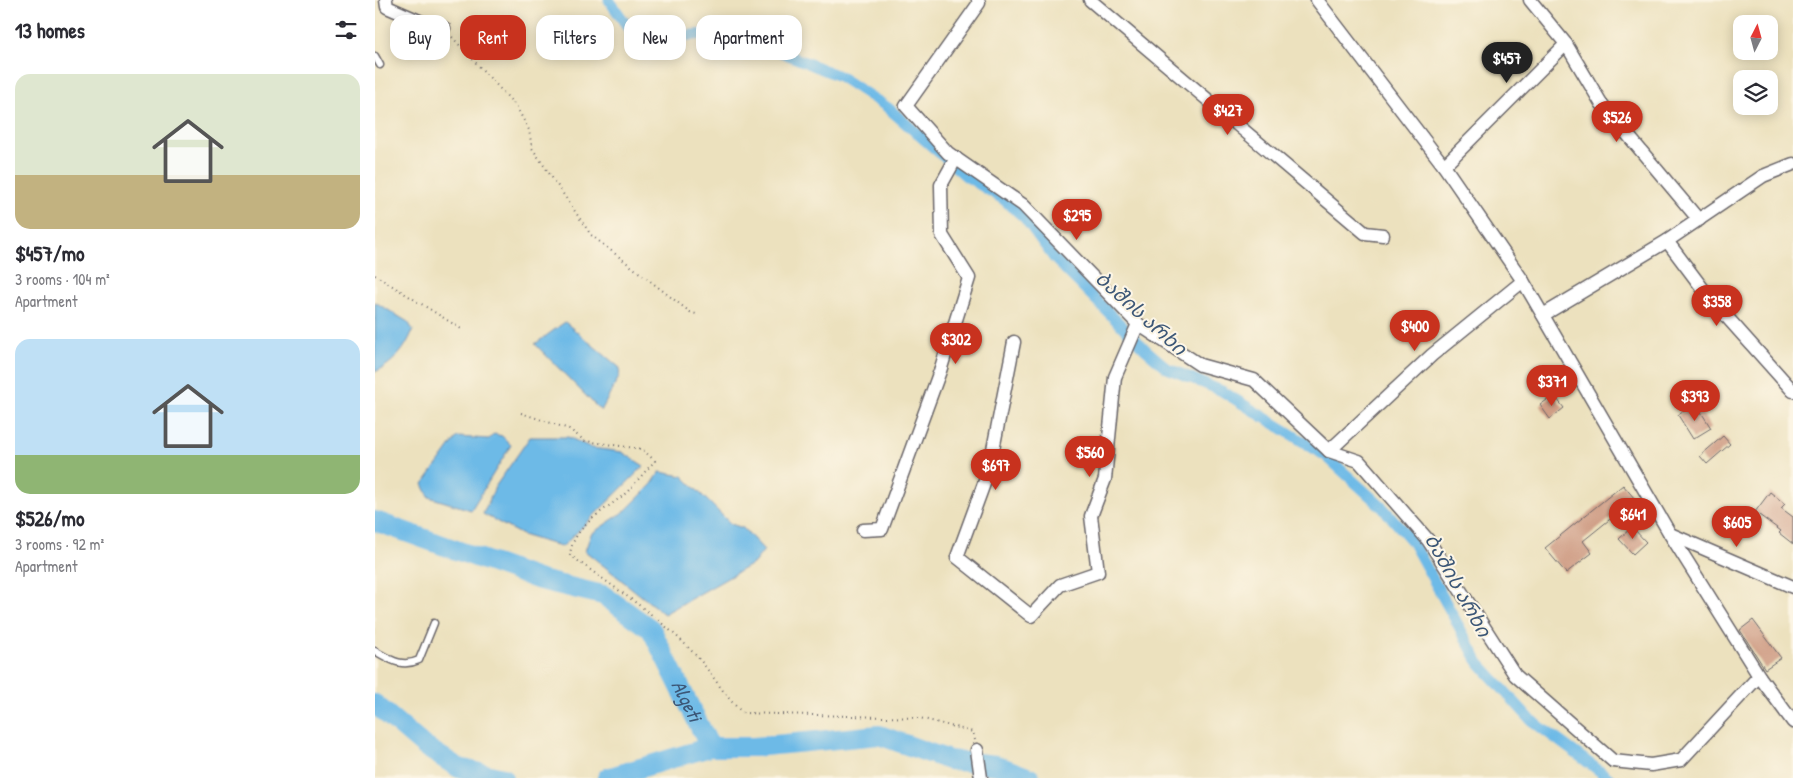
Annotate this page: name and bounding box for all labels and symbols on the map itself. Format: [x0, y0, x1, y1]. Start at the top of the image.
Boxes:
north arrow [1733, 15, 1777, 60]
pin: $457 [1477, 42, 1537, 84]
pin: $427 [1198, 94, 1258, 136]
pin: $526 [1587, 100, 1647, 143]
pin: $295 [1047, 198, 1107, 241]
water label: ბაშის არხი [1090, 264, 1194, 362]
pin: $358 [1687, 284, 1747, 327]
pin: $400 [1385, 310, 1445, 352]
pin: $302 [926, 322, 986, 365]
pin: $371 [1522, 364, 1582, 407]
pin: $393 [1665, 380, 1725, 422]
pin: $560 [1060, 436, 1120, 478]
pin: $697 [966, 448, 1026, 491]
pin: $641 [1603, 498, 1663, 540]
pin: $605 [1707, 506, 1767, 548]
water label: ბაშის არხი [1419, 528, 1499, 642]
water label: Algeti [666, 675, 710, 728]

